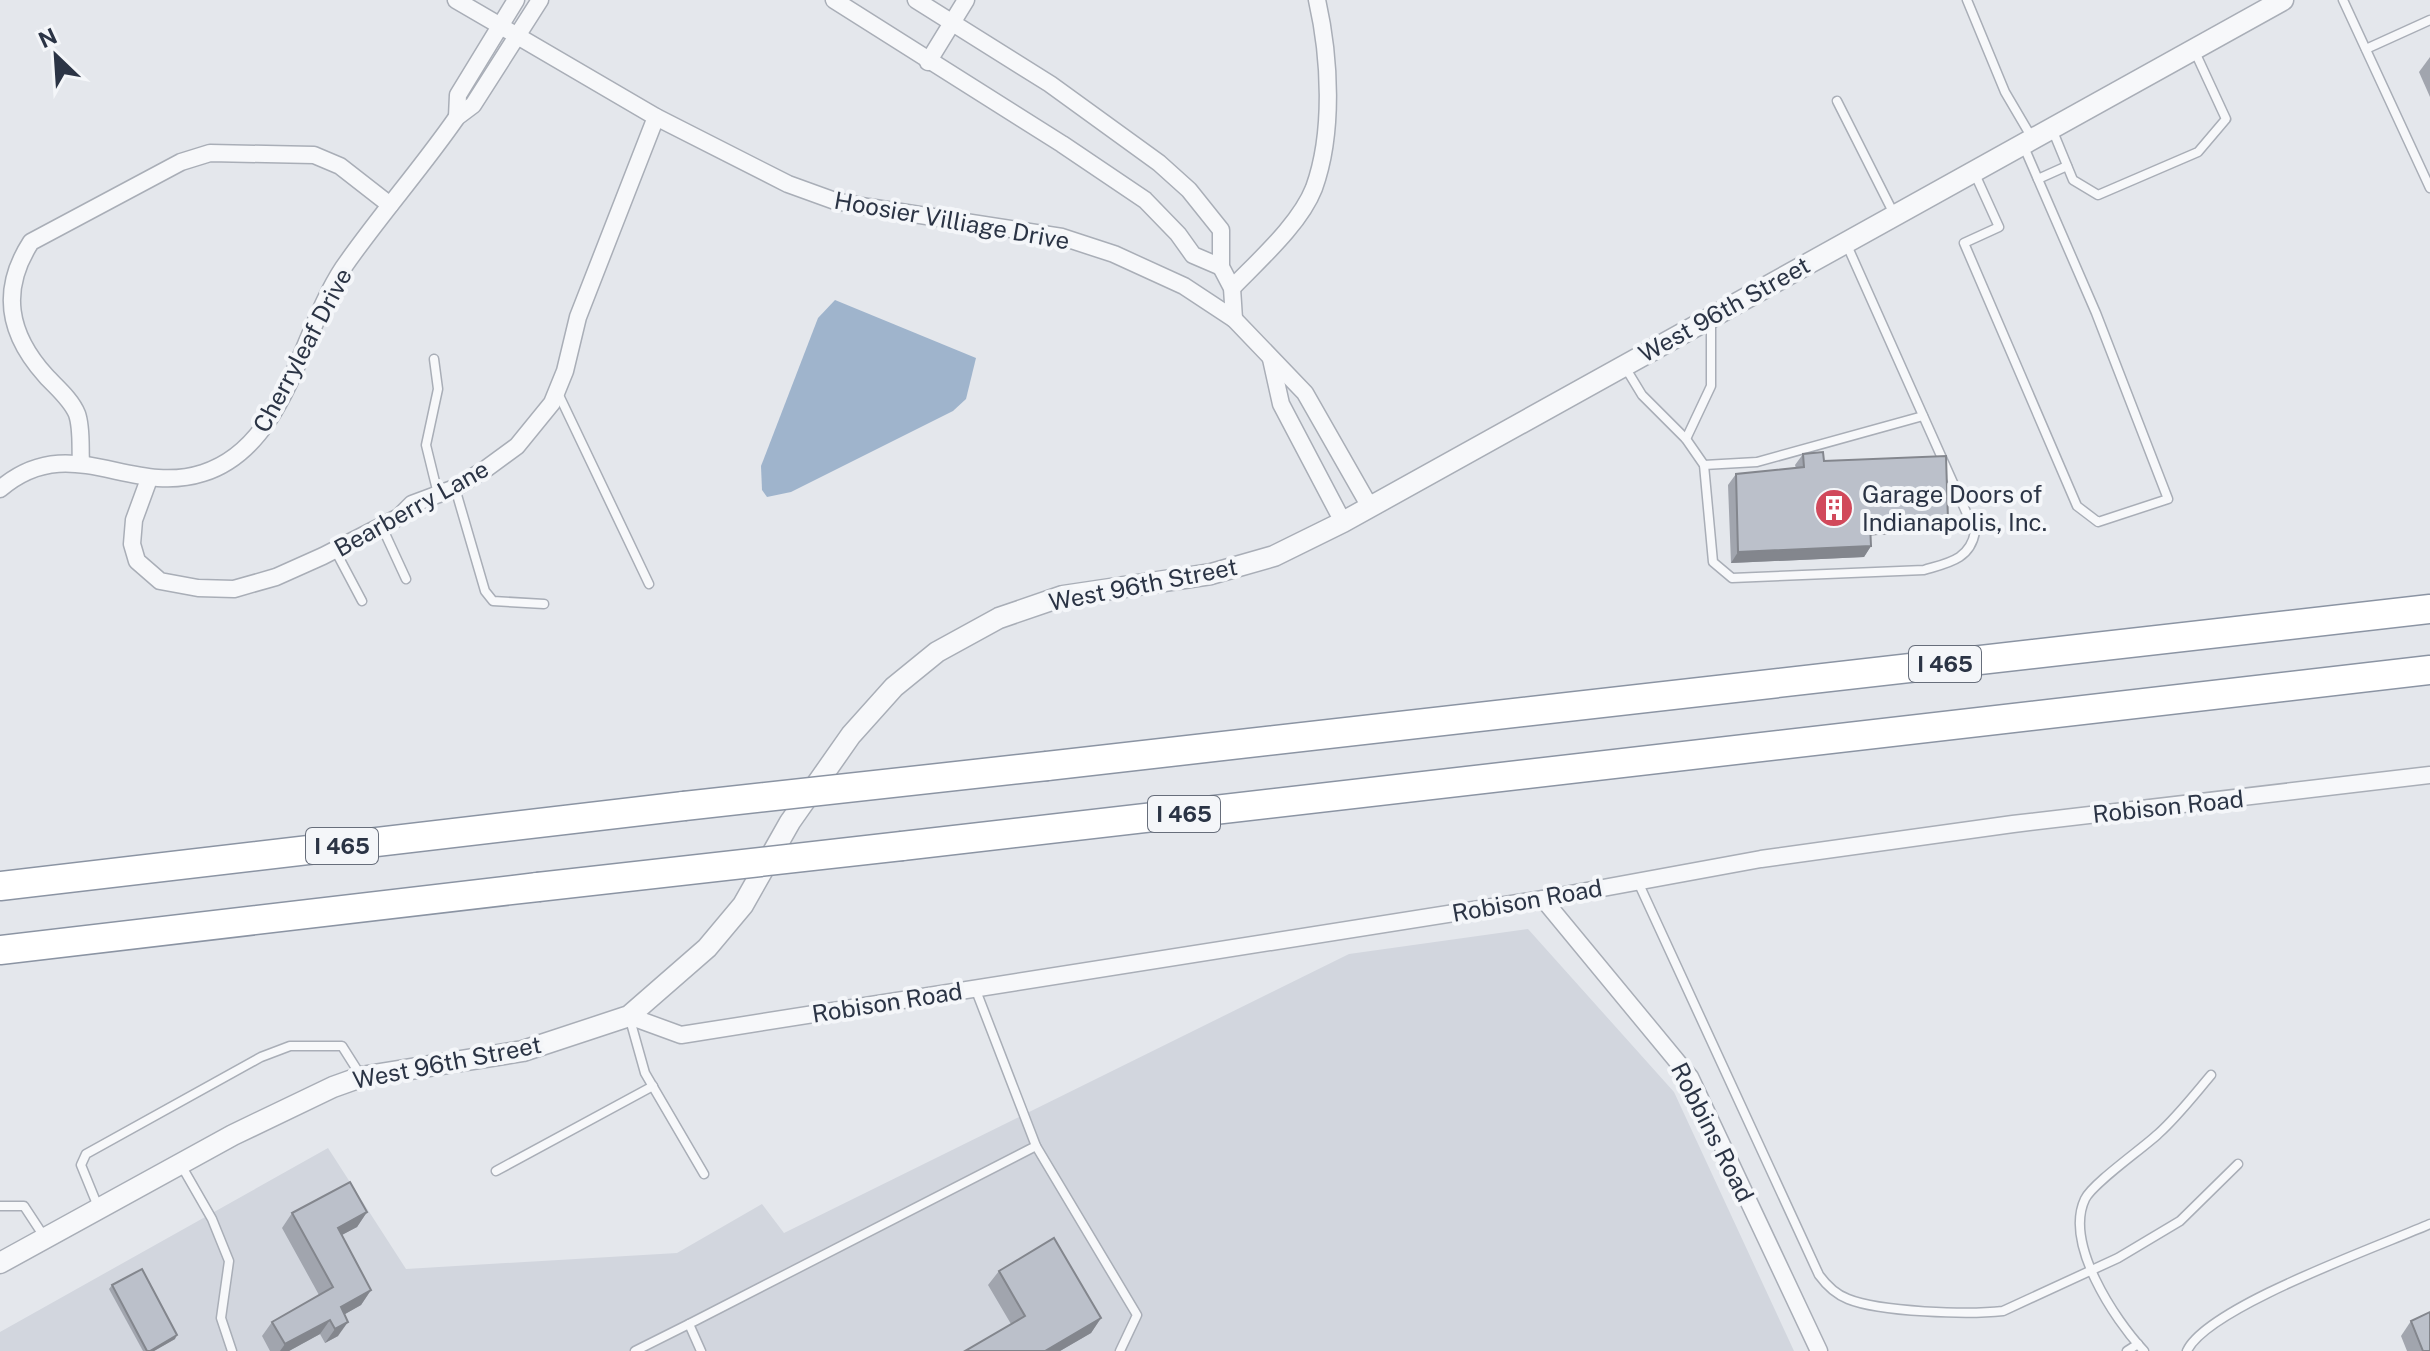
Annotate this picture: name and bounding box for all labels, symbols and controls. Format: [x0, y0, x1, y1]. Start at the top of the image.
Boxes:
north arrow [16, 16, 96, 96]
text: N [34, 22, 61, 53]
street label: Hoosier Villiage Drive [832, 186, 1072, 254]
street label: West 96th Street [1634, 250, 1814, 368]
street label: Cherryleaf Drive [247, 263, 357, 437]
street label: Bearberry Lane [329, 454, 493, 562]
place label: Garage Doors of Indianapolis, Inc. [1862, 480, 2047, 536]
building icon: Garage Doors of Indianapolis, Inc. [1813, 487, 1855, 529]
street label: West 96th Street [1046, 552, 1240, 616]
road number: I 465 [1909, 646, 1981, 682]
street label: Robison Road [2091, 784, 2245, 828]
road number: I 465 [1148, 796, 1220, 832]
road number: I 465 [306, 828, 378, 864]
street label: Robison Road [1450, 873, 1604, 927]
street label: Robison Road [810, 976, 964, 1028]
street label: West 96th Street [350, 1030, 544, 1094]
street label: Robbins Road [1666, 1058, 1760, 1206]

